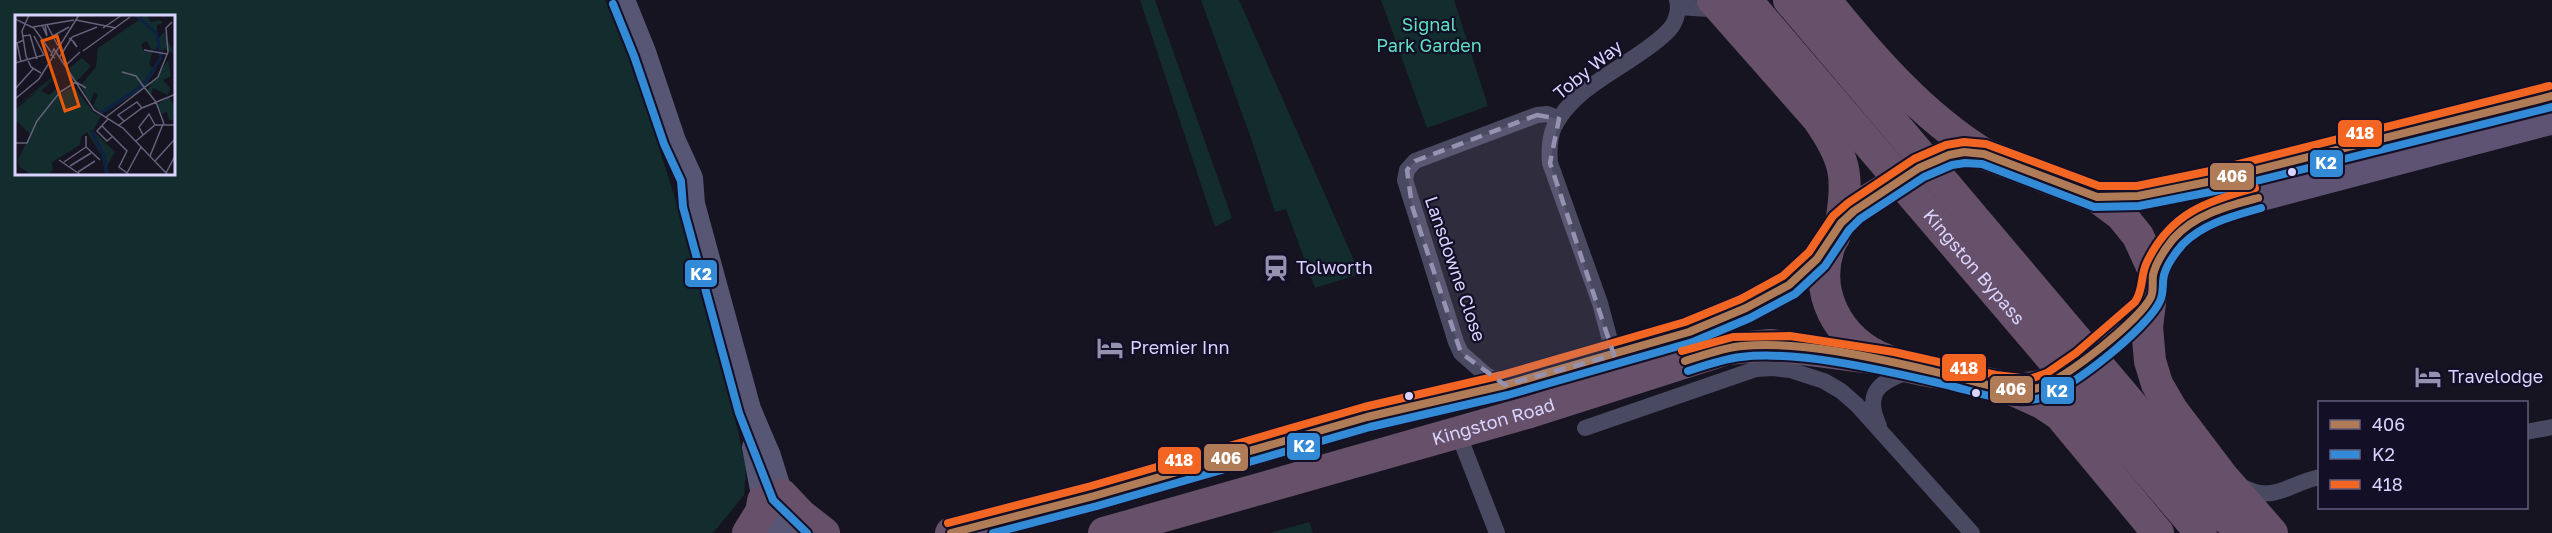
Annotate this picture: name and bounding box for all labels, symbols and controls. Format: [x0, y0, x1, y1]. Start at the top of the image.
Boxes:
park label: Signal Park Garden [1376, 13, 1482, 56]
inset map [15, 15, 176, 176]
street label: Toby Way [1549, 35, 1626, 104]
line badge: 418 [2337, 119, 2383, 148]
text: 418 [2346, 123, 2374, 143]
line badge: K2 [2309, 149, 2344, 178]
text: K2 [2315, 153, 2337, 173]
line badge: 406 [2209, 162, 2255, 191]
text: 406 [2217, 166, 2247, 186]
unlabelled marker [2286, 166, 2298, 178]
street label: Lansdowne Close [1421, 193, 1491, 344]
street label: Kingston Bypass [1919, 204, 2030, 329]
station icon: Tolworth [1261, 253, 1291, 283]
place label: Tolworth [1296, 256, 1373, 278]
line badge: K2 [684, 259, 718, 288]
text: K2 [690, 264, 712, 284]
hotel icon: Premier Inn [1095, 333, 1125, 363]
place label: Premier Inn [1130, 336, 1230, 358]
line badge: 418 [1941, 353, 1987, 382]
text: 418 [1950, 358, 1978, 378]
hotel icon: Travelodge [2413, 362, 2443, 392]
place label: Travelodge [2448, 365, 2543, 387]
line badge: 406 [1989, 375, 2034, 404]
line badge: K2 [2040, 376, 2075, 405]
text: 406 [1996, 379, 2026, 399]
text: K2 [2046, 381, 2068, 401]
unlabelled marker [1970, 387, 1982, 399]
unlabelled marker [1403, 390, 1415, 402]
street label: Kingston Road [1429, 393, 1557, 449]
legend [2318, 401, 2528, 509]
text: 406 [2372, 413, 2405, 435]
line badge: K2 [1286, 432, 1321, 461]
text: K2 [1293, 436, 1315, 456]
line badge: 406 [1203, 443, 1249, 472]
text: K2 [2372, 443, 2395, 465]
line badge: 418 [1157, 446, 1202, 475]
text: 406 [1211, 448, 1241, 468]
text: 418 [1165, 450, 1193, 470]
text: 418 [2372, 473, 2403, 495]

